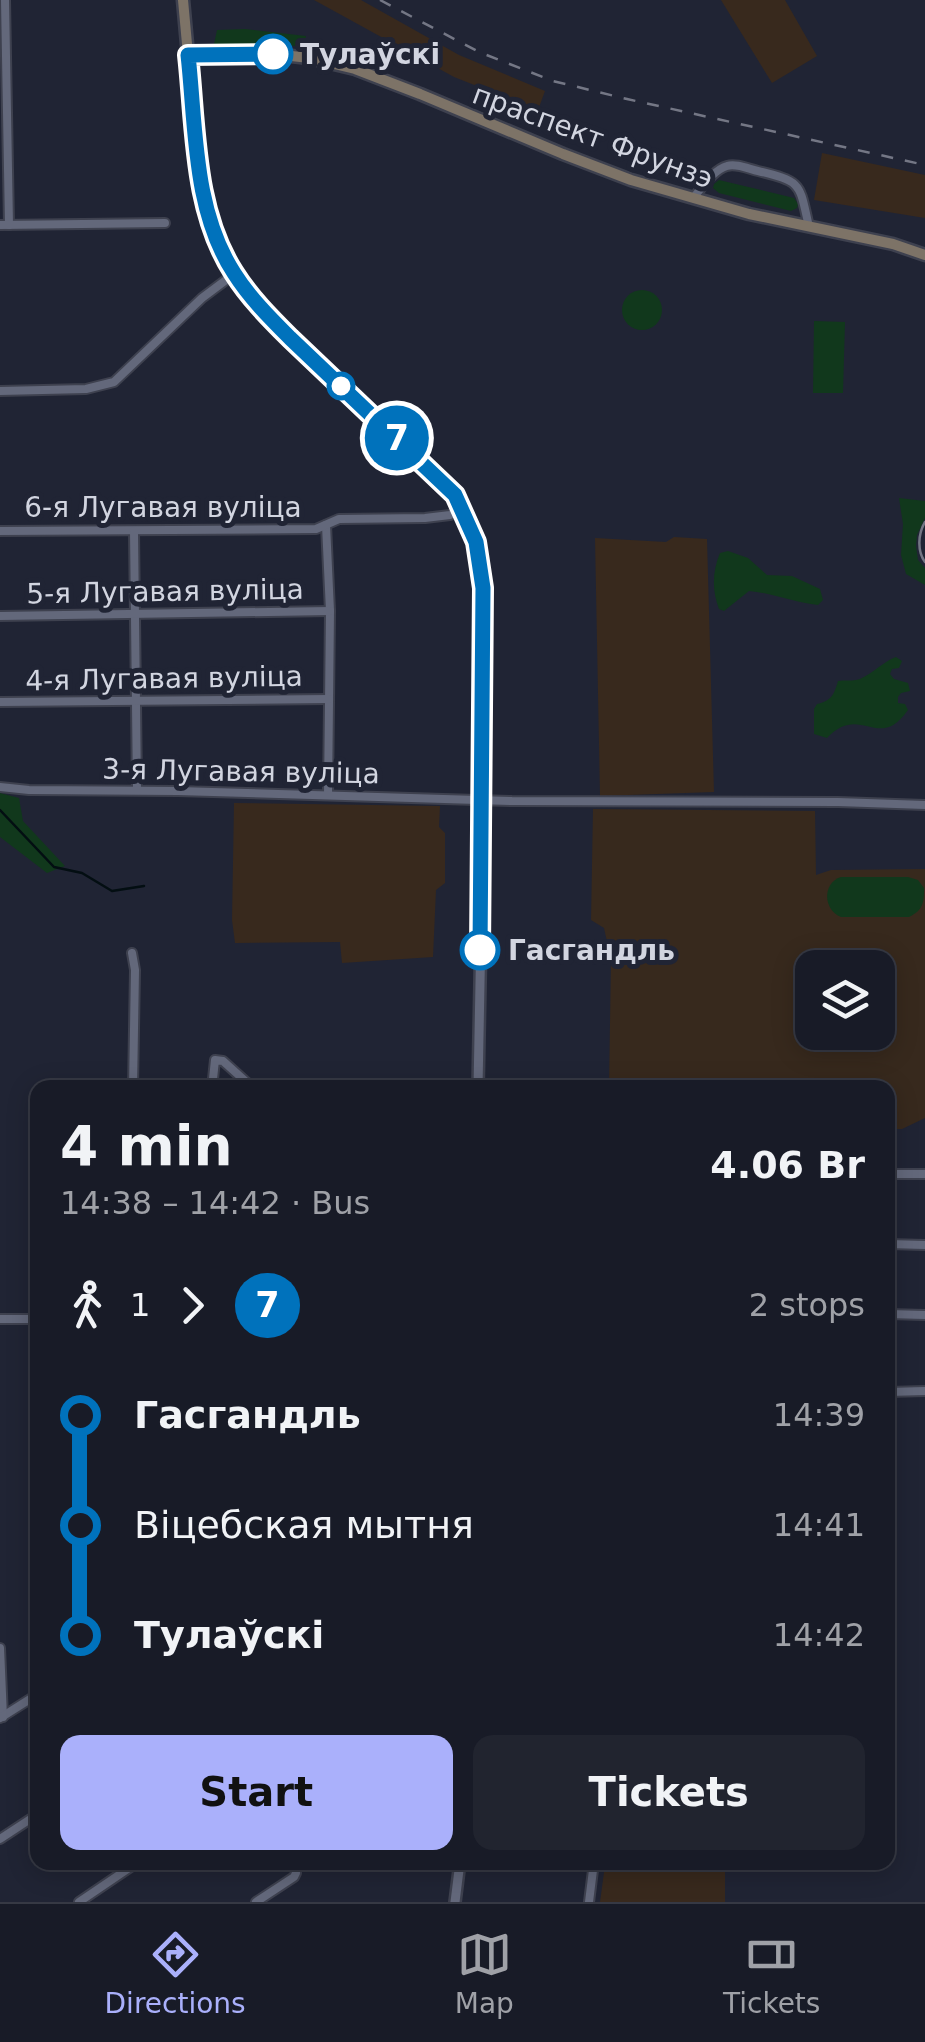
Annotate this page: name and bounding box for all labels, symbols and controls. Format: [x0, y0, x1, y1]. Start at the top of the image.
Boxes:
marker: Тулаўскі [254, 35, 292, 73]
place label: Тулаўскі [300, 38, 440, 71]
street label: праспект Фрунзэ [468, 78, 717, 195]
unlabelled marker [328, 373, 354, 399]
line badge: 7 [364, 406, 430, 470]
text: 7 [385, 418, 409, 458]
street label: 6-я Лугавая вуліца [24, 491, 302, 524]
street label: 5-я Лугавая вуліца [26, 573, 304, 610]
street label: 4-я Лугавая вуліца [25, 660, 303, 697]
street label: 3-я Лугавая вуліца [102, 753, 380, 790]
marker: Гасгандль [461, 931, 499, 969]
place label: Гасгандль [508, 934, 675, 967]
map controls [795, 950, 895, 1050]
button: layers [795, 950, 895, 1050]
text: 4 min [60, 1114, 233, 1178]
text: 4.06 Br [710, 1143, 865, 1187]
text: 14:38 – 14:42 · Bus [60, 1184, 370, 1222]
icon: walk [60, 1278, 115, 1333]
icon: forward [165, 1278, 220, 1333]
text: 7 [255, 1285, 280, 1325]
text: 1 [130, 1286, 150, 1324]
text: 2 stops [749, 1286, 865, 1324]
text: Гасгандль [134, 1393, 361, 1437]
text: 14:39 [773, 1396, 865, 1434]
text: Віцебская мытня [134, 1503, 474, 1547]
text: 14:41 [773, 1506, 865, 1544]
text: Тулаўскі [134, 1613, 324, 1657]
text: 14:42 [773, 1616, 865, 1654]
button: Start [60, 1735, 453, 1850]
button: Tickets [473, 1735, 865, 1850]
tab: Directions [105, 1927, 246, 2020]
tab: Map [455, 1927, 514, 2020]
tab: Tickets [723, 1927, 820, 2020]

